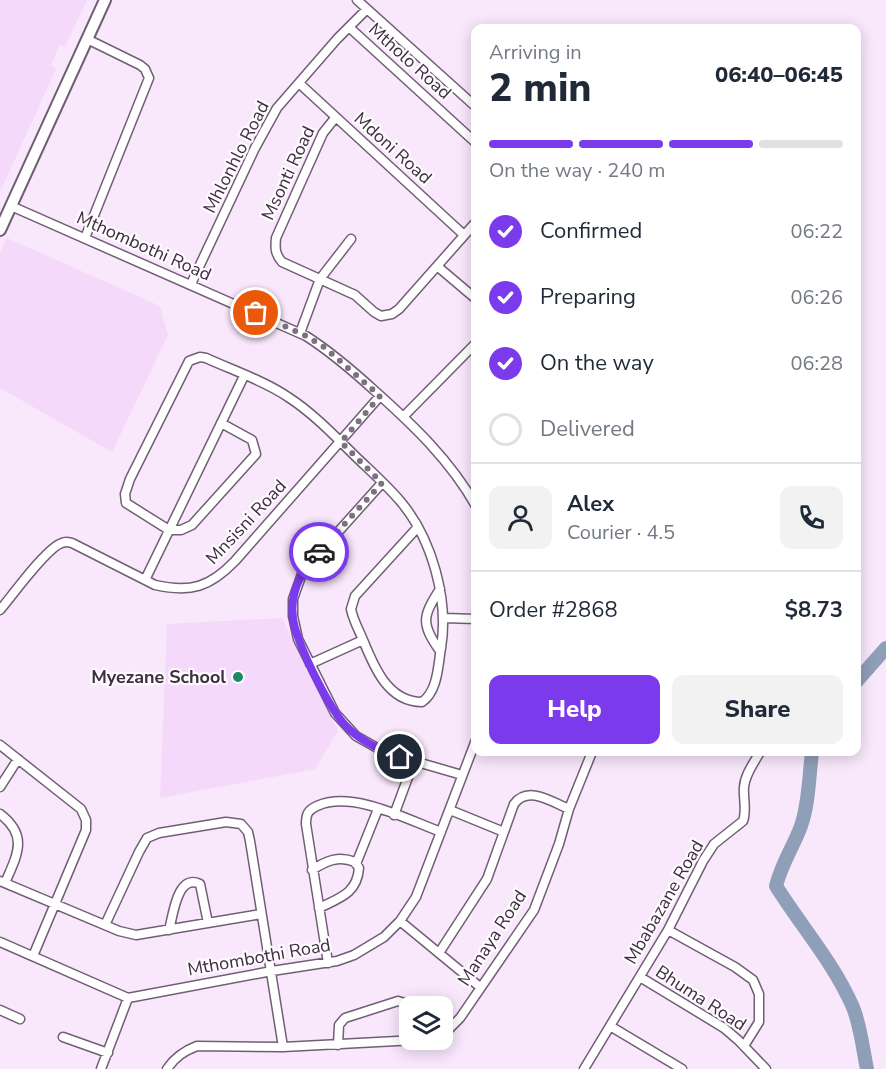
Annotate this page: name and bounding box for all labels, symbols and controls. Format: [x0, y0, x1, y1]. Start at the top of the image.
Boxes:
street label: Mtholo Road [363, 17, 457, 105]
text: Arriving in [489, 39, 582, 66]
text: 06:40–06:45 [715, 60, 843, 90]
text: 2 min [489, 62, 592, 115]
street label: Mhlonhlo Road [197, 97, 275, 217]
street label: Mdoni Road [349, 107, 437, 189]
street label: Msonti Road [256, 122, 320, 224]
text: On the way · 240 m [489, 157, 665, 184]
street label: Mthombothi Road [73, 206, 215, 286]
icon: check [489, 215, 522, 248]
text: Confirmed [540, 216, 642, 246]
text: 06:22 [790, 218, 843, 245]
icon: check [489, 281, 522, 314]
text: Preparing [540, 282, 636, 312]
text: 06:26 [790, 284, 843, 311]
pin [230, 287, 281, 338]
icon: bag [239, 296, 272, 329]
icon: check [489, 347, 522, 380]
text: On the way [540, 348, 654, 378]
text: 06:28 [790, 350, 843, 377]
text: Delivered [540, 414, 635, 444]
street label: Mnsisni Road [200, 474, 292, 570]
button: person [489, 486, 552, 549]
button: phone [780, 486, 843, 549]
text: Alex [567, 489, 614, 519]
text: Courier · 4.5 [567, 519, 675, 546]
courier [289, 522, 349, 582]
icon: car [303, 536, 336, 569]
text: Order #2868 [489, 595, 618, 625]
text: $8.73 [785, 595, 843, 625]
place label: Myezane School [91, 665, 226, 689]
marker: Myezane School [231, 670, 245, 684]
button: Help [489, 675, 660, 744]
button: Share [672, 675, 843, 744]
pin [374, 731, 425, 782]
icon: home [383, 740, 416, 773]
street label: Mbabazane Road [619, 836, 709, 968]
street label: Manaya Road [452, 885, 532, 991]
street label: Mthombothi Road [186, 933, 332, 981]
street label: Bhuma Road [651, 960, 751, 1036]
map controls [399, 996, 453, 1050]
button: layers [399, 996, 453, 1050]

